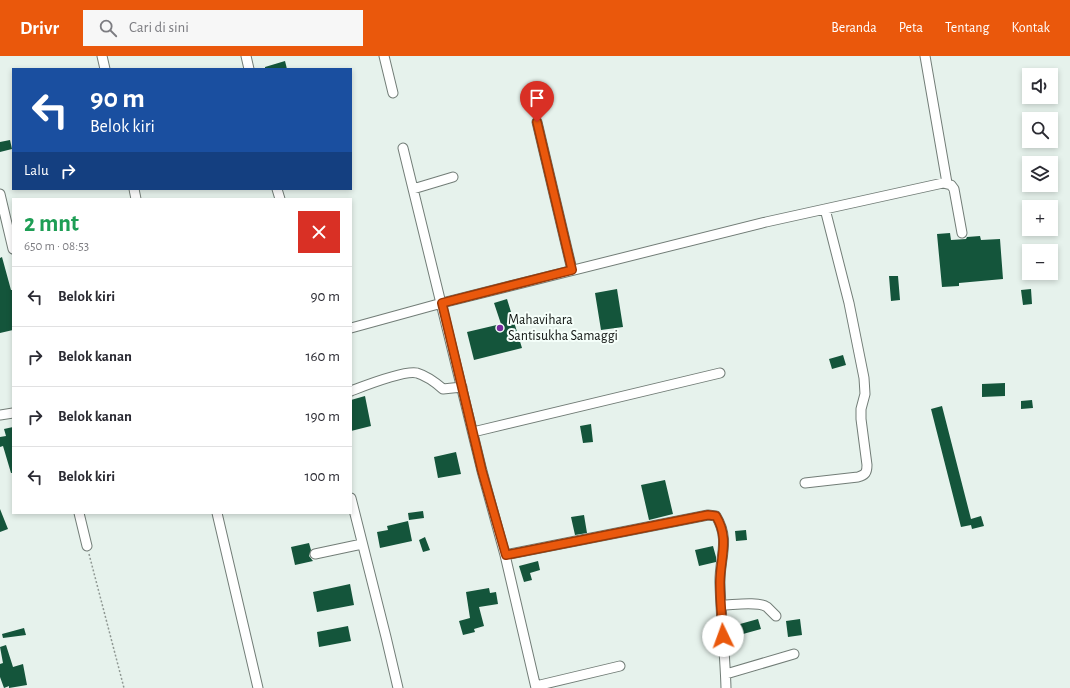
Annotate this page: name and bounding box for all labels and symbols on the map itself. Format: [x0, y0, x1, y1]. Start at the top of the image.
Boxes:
pin [520, 81, 554, 122]
place label: Mahavihara Santisukha Samaggi [508, 313, 618, 343]
marker: Mahavihara Santisukha Samaggi [495, 323, 505, 333]
position arrow [702, 615, 744, 657]

